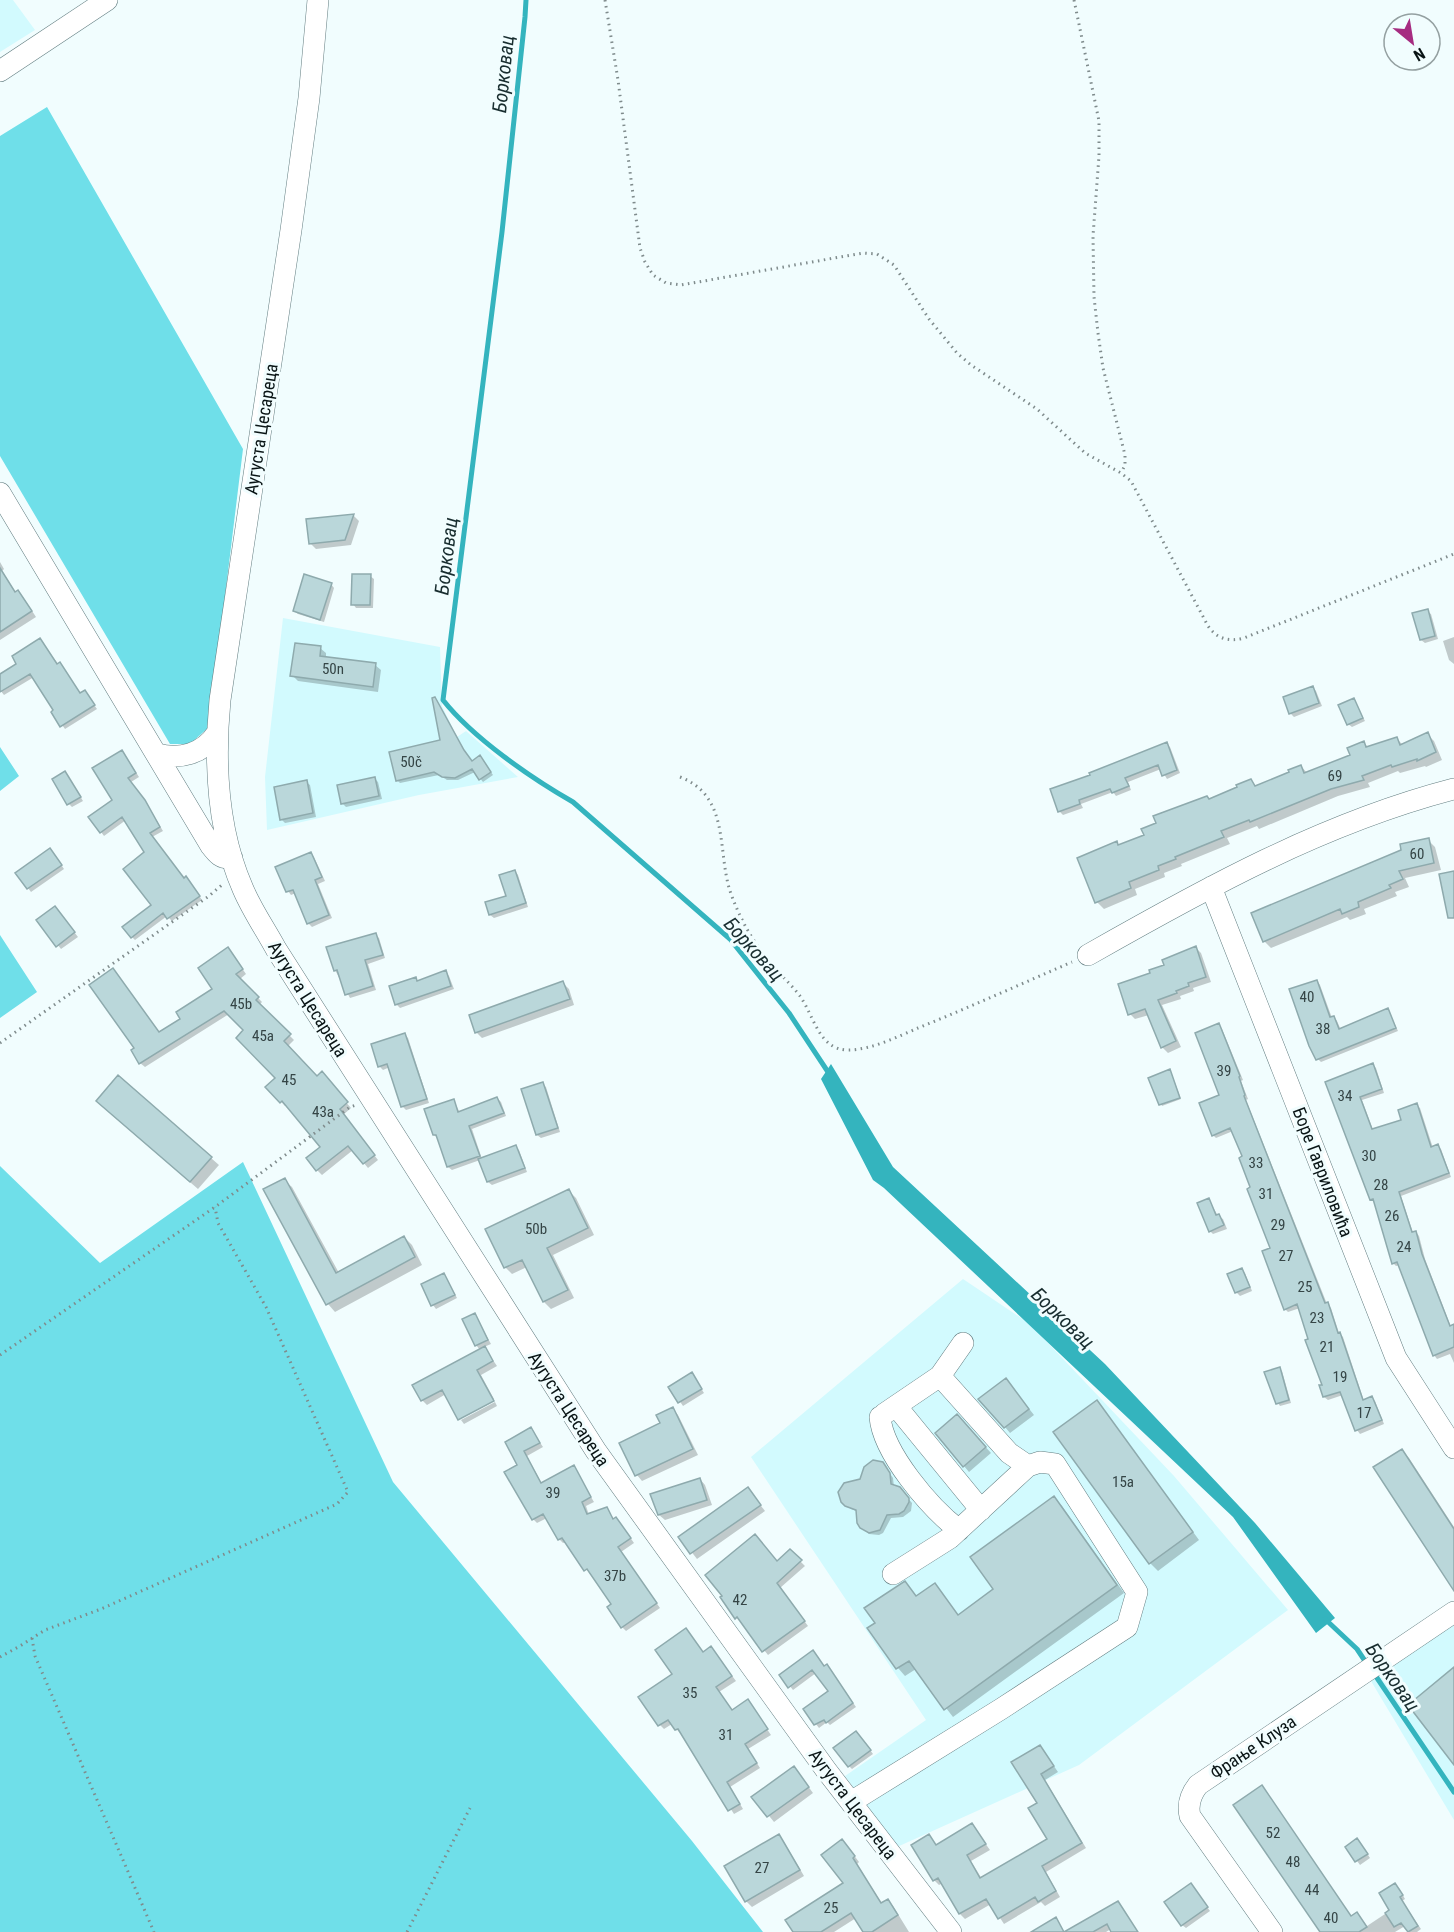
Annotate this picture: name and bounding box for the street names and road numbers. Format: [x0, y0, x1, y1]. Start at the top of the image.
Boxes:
street label: Аугуста Цесареца [240, 362, 282, 496]
street label: Аугуста Цесареца [264, 937, 352, 1061]
street label: Боре Гавриловића [1289, 1104, 1357, 1240]
street label: Аугуста Цесареца [524, 1348, 614, 1470]
street label: Фрање Клуза [1206, 1711, 1300, 1783]
street label: Аугуста Цесареца [805, 1745, 901, 1863]

